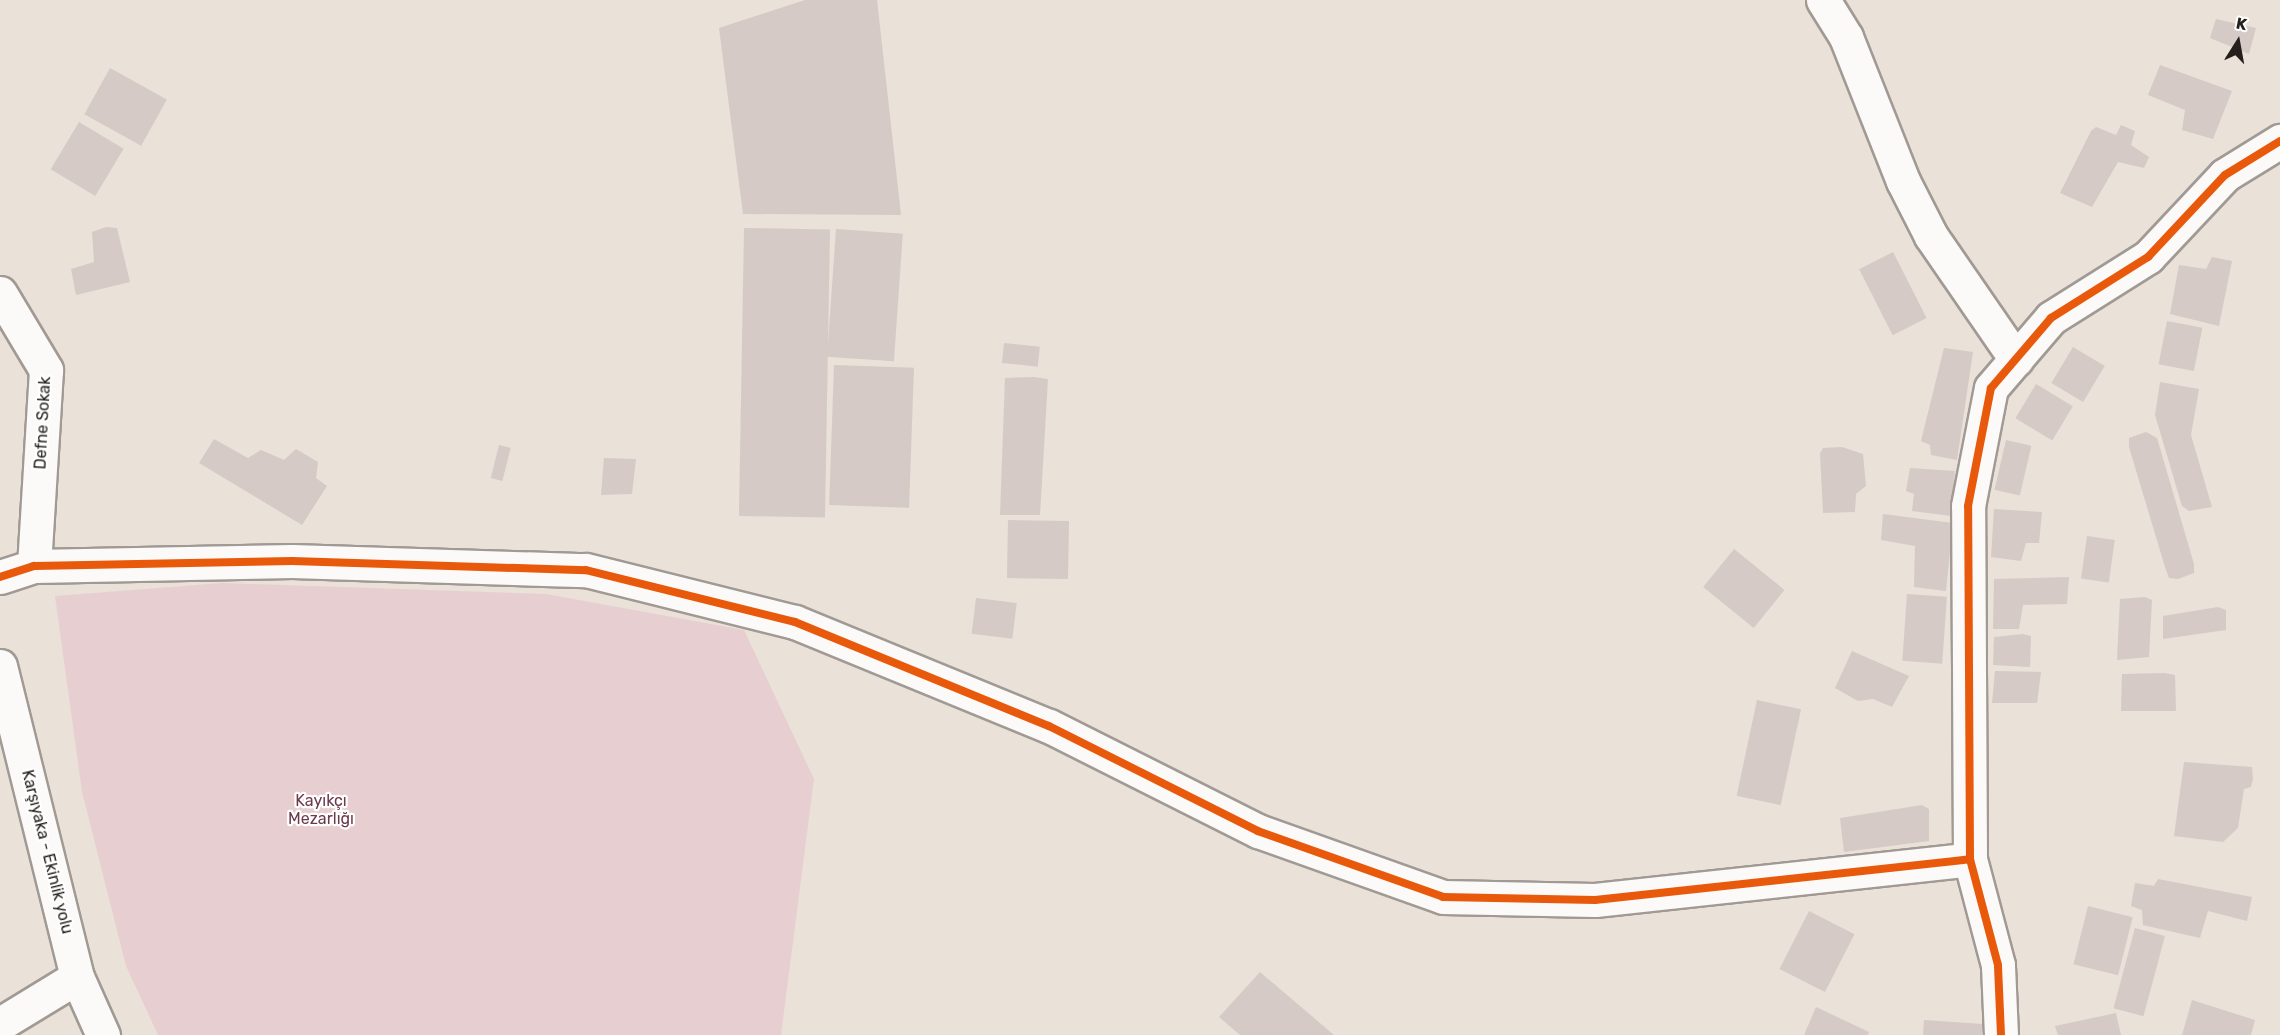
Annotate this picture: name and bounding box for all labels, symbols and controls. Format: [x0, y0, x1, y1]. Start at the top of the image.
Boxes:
north arrow [2208, 12, 2268, 72]
text: K [2235, 14, 2249, 34]
street label: Defne Sokak [31, 376, 55, 470]
street label: Karşıyaka - Ekinlik yolu [17, 768, 77, 936]
park label: Kayıkçı Mezarlığı [288, 791, 354, 829]

